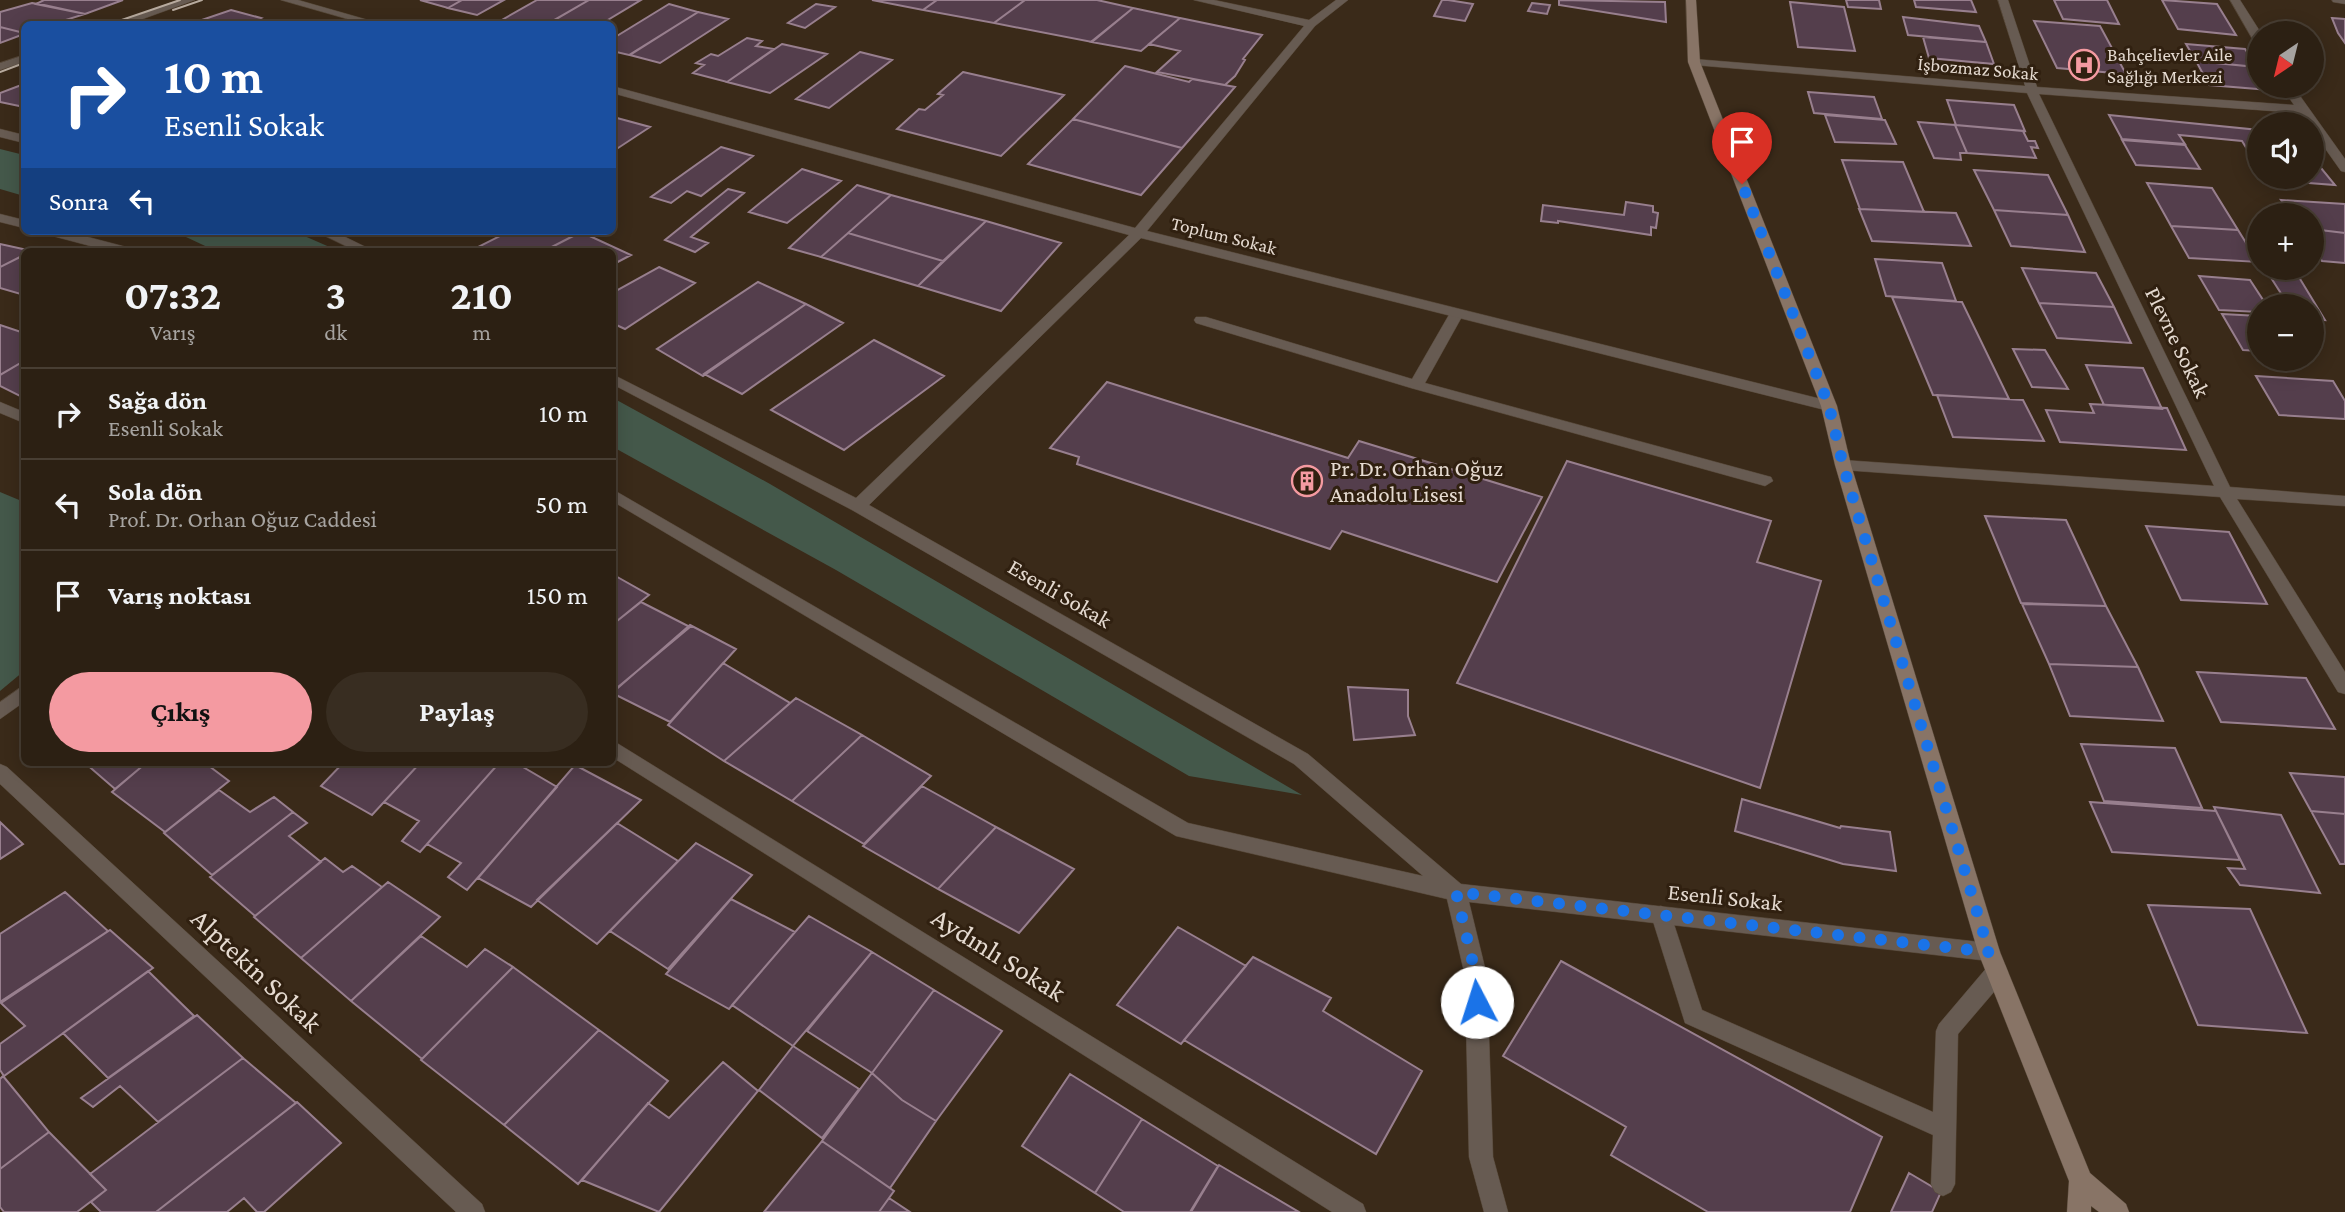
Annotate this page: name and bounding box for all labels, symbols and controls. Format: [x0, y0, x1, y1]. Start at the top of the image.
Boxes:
north arrow [2247, 21, 2324, 98]
map controls [2247, 21, 2324, 371]
place label: Bahçelievler Aile Sağlığı Merkezi [2107, 44, 2232, 87]
hospital icon: Bahçelievler Aile Sağlığı Merkezi [2067, 48, 2101, 82]
icon: right [49, 49, 140, 140]
text: 10 m [164, 49, 263, 104]
street label: İşbozmaz Sokak [1917, 53, 2040, 84]
text: Esenli Sokak [164, 107, 324, 143]
pin [1712, 112, 1772, 184]
button: sound [2247, 112, 2324, 189]
icon: arrive [1723, 123, 1761, 161]
icon: left [123, 182, 161, 220]
text: Sonra [49, 187, 109, 216]
button: + [2247, 203, 2324, 280]
street label: Toplum Sokak [1169, 212, 1280, 259]
text: 07:32 [124, 271, 221, 318]
text: 3 [326, 271, 346, 318]
text: 210 [450, 271, 513, 318]
street label: Plevne Sokak [2140, 282, 2216, 402]
button: − [2247, 294, 2324, 371]
text: Varış [150, 319, 196, 345]
text: dk [324, 319, 347, 345]
text: m [472, 319, 491, 345]
text: Sağa dön [108, 386, 207, 415]
icon: right [49, 395, 87, 433]
text: 10 m [539, 399, 588, 428]
text: Esenli Sokak [108, 415, 223, 441]
place label: Pr. Dr. Orhan Oğuz Anadolu Lisesi [1330, 455, 1503, 507]
building icon: Pr. Dr. Orhan Oğuz Anadolu Lisesi [1290, 464, 1324, 498]
text: Sola dön [108, 477, 202, 506]
icon: left [49, 486, 87, 524]
text: 50 m [535, 490, 588, 519]
text: Prof. Dr. Orhan Oğuz Caddesi [108, 506, 377, 532]
street label: Esenli Sokak [1004, 553, 1116, 633]
icon: arrive [49, 577, 87, 615]
text: Varış noktası [108, 581, 251, 610]
text: 150 m [527, 581, 588, 610]
button: Çıkış [49, 672, 312, 752]
button: Paylaş [326, 672, 588, 752]
street label: Esenli Sokak [1666, 878, 1784, 916]
street label: Aydınlı Sokak [926, 901, 1072, 1008]
street label: Alptekin Sokak [185, 902, 329, 1039]
position arrow [1440, 965, 1514, 1039]

